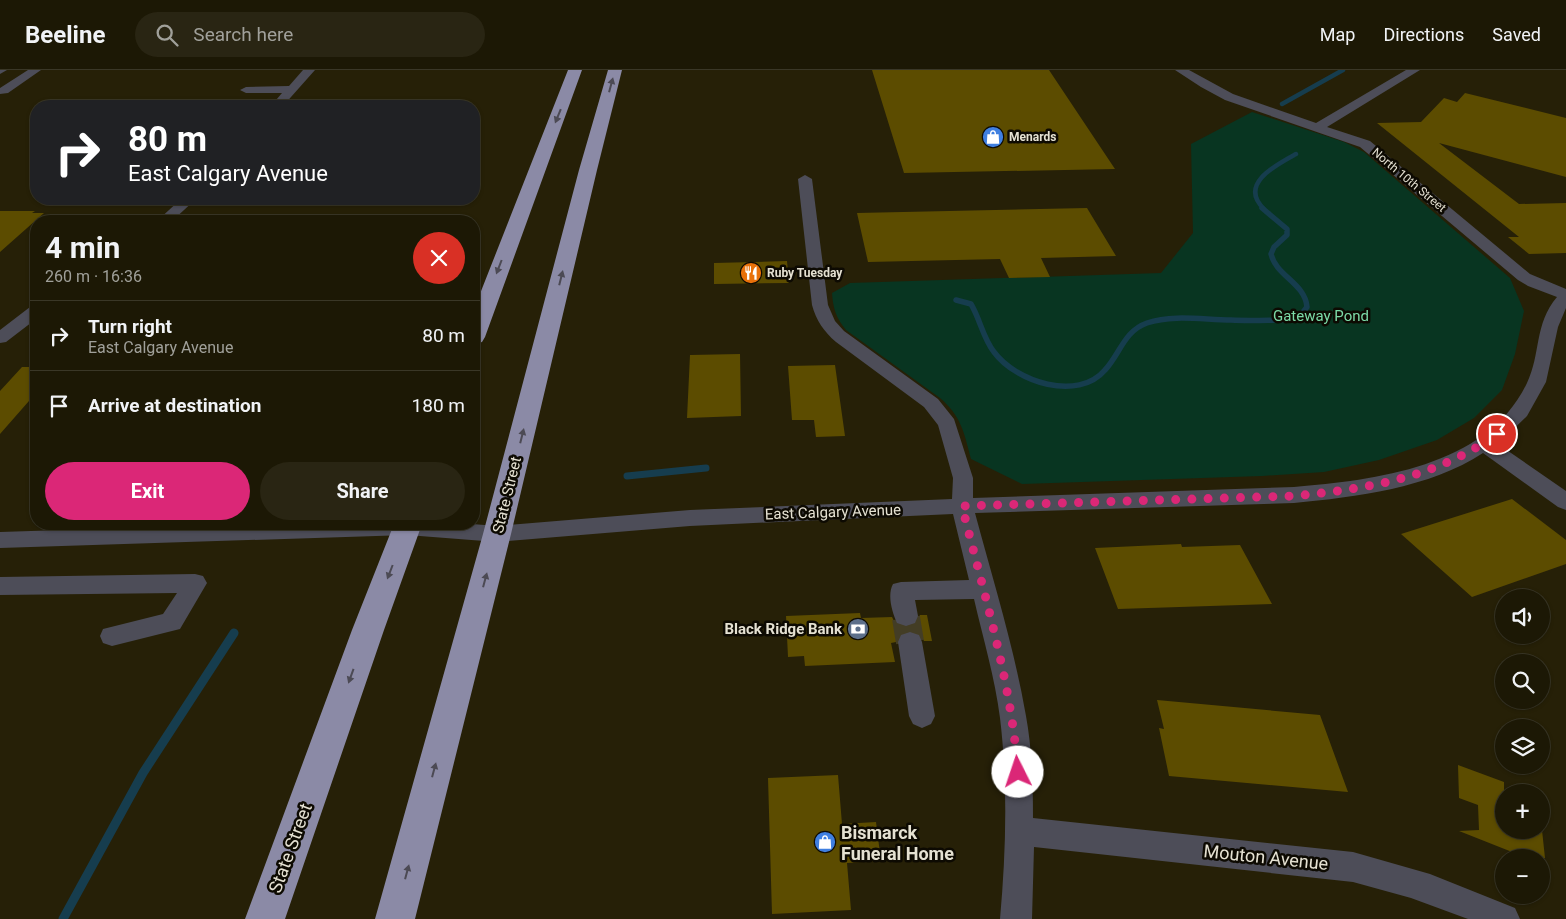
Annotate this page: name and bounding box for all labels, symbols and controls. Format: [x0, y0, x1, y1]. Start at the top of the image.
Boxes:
search box [135, 12, 485, 57]
text: Beeline [25, 21, 105, 49]
icon: search [153, 21, 181, 49]
text: Search here [193, 23, 293, 46]
text: Map [1320, 24, 1355, 45]
text: Directions [1383, 24, 1464, 45]
text: Saved [1492, 24, 1541, 45]
one-way arrow [607, 77, 615, 92]
one-way arrow [554, 108, 561, 123]
text: 80 m [128, 119, 207, 160]
icon: right [45, 120, 110, 185]
shop icon: Menards [981, 125, 1005, 149]
place label: Menards [1009, 130, 1056, 144]
street label: North 10th Street [1369, 145, 1449, 215]
text: East Calgary Avenue [128, 161, 328, 186]
text: 4 min [45, 230, 120, 265]
button: close [413, 232, 465, 284]
one-way arrow [495, 260, 503, 275]
restaurant icon: Ruby Tuesday [739, 261, 763, 285]
place label: Ruby Tuesday [767, 266, 843, 280]
text: 260 m · 16:36 [45, 267, 142, 286]
one-way arrow [557, 271, 565, 286]
park label: Gateway Pond [1273, 307, 1369, 325]
text: Turn right [88, 315, 172, 338]
icon: right [45, 322, 73, 350]
text: 80 m [422, 324, 465, 347]
text: East Calgary Avenue [88, 338, 233, 357]
icon: arrive [45, 392, 73, 420]
text: Arrive at destination [88, 394, 261, 417]
text: 180 m [412, 394, 465, 417]
pin [1476, 413, 1518, 455]
icon: arrive [1483, 420, 1511, 448]
one-way arrow [518, 428, 526, 443]
street label: State Street [489, 455, 525, 535]
button: Exit [45, 462, 250, 520]
button: Share [260, 462, 465, 520]
street label: East Calgary Avenue [765, 501, 901, 523]
one-way arrow [386, 565, 394, 580]
one-way arrow [482, 572, 490, 587]
map controls [1495, 589, 1550, 904]
button: sound [1495, 589, 1550, 644]
bank icon: Black Ridge Bank [846, 617, 870, 641]
place label: Black Ridge Bank [724, 620, 843, 638]
button: search [1495, 654, 1550, 709]
one-way arrow [347, 669, 355, 684]
button: layers [1495, 719, 1550, 774]
position arrow [991, 745, 1043, 797]
one-way arrow [430, 763, 438, 778]
button: + [1495, 784, 1550, 839]
street label: State Street [264, 800, 316, 896]
place label: Bismarck Funeral Home [841, 822, 954, 864]
shop icon: Bismarck Funeral Home [813, 830, 837, 854]
street label: Mouton Avenue [1203, 840, 1329, 874]
button: − [1495, 849, 1550, 904]
one-way arrow [403, 864, 411, 879]

